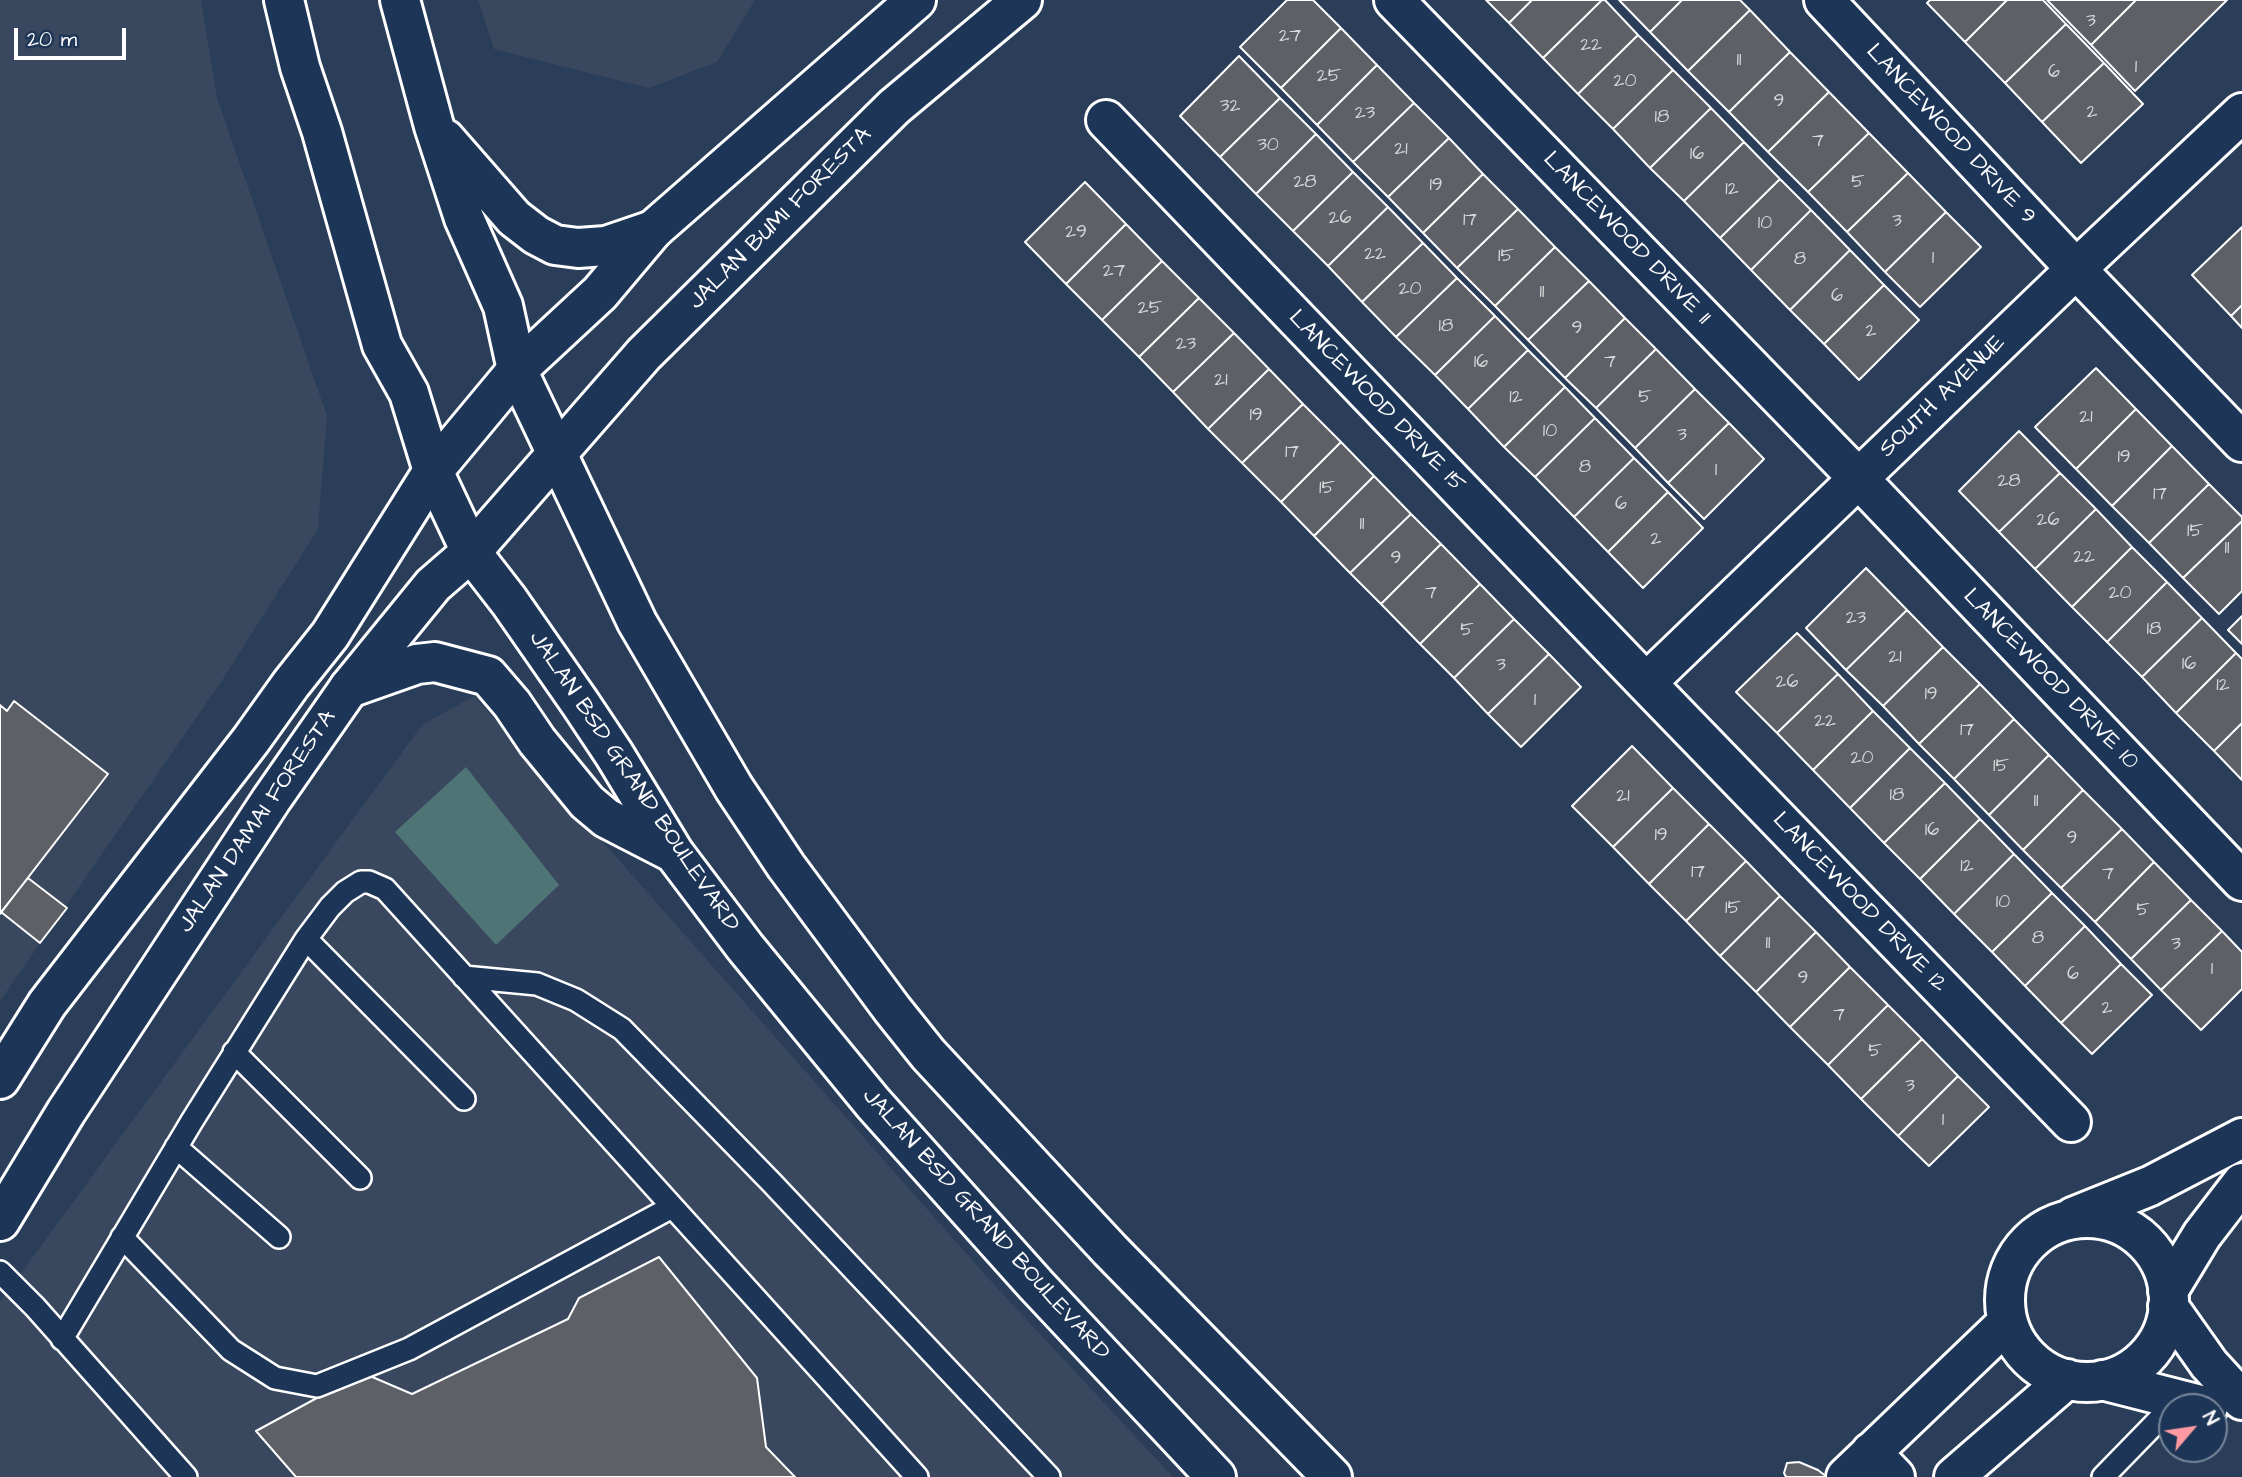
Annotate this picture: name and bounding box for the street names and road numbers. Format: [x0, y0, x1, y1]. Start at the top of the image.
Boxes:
street label: LANCEWOOD DRIVE 9 [1859, 39, 2041, 231]
street label: JALAN BUMI FORESTA [684, 122, 878, 316]
street label: LANCEWOOD DRIVE 11 [1536, 147, 1716, 331]
street label: LANCEWOOD DRIVE 15 [1282, 305, 1470, 499]
street label: SOUTH AVENUE [1874, 330, 2012, 464]
street label: LANCEWOOD DRIVE 10 [1956, 584, 2144, 776]
street label: JALAN BSD GRAND BOULEVARD [522, 626, 744, 938]
street label: JALAN DAMAI FORESTA [173, 705, 343, 939]
street label: LANCEWOOD DRIVE 12 [1766, 807, 1952, 999]
street label: JALAN BSD GRAND BOULEVARD [855, 1083, 1115, 1367]

